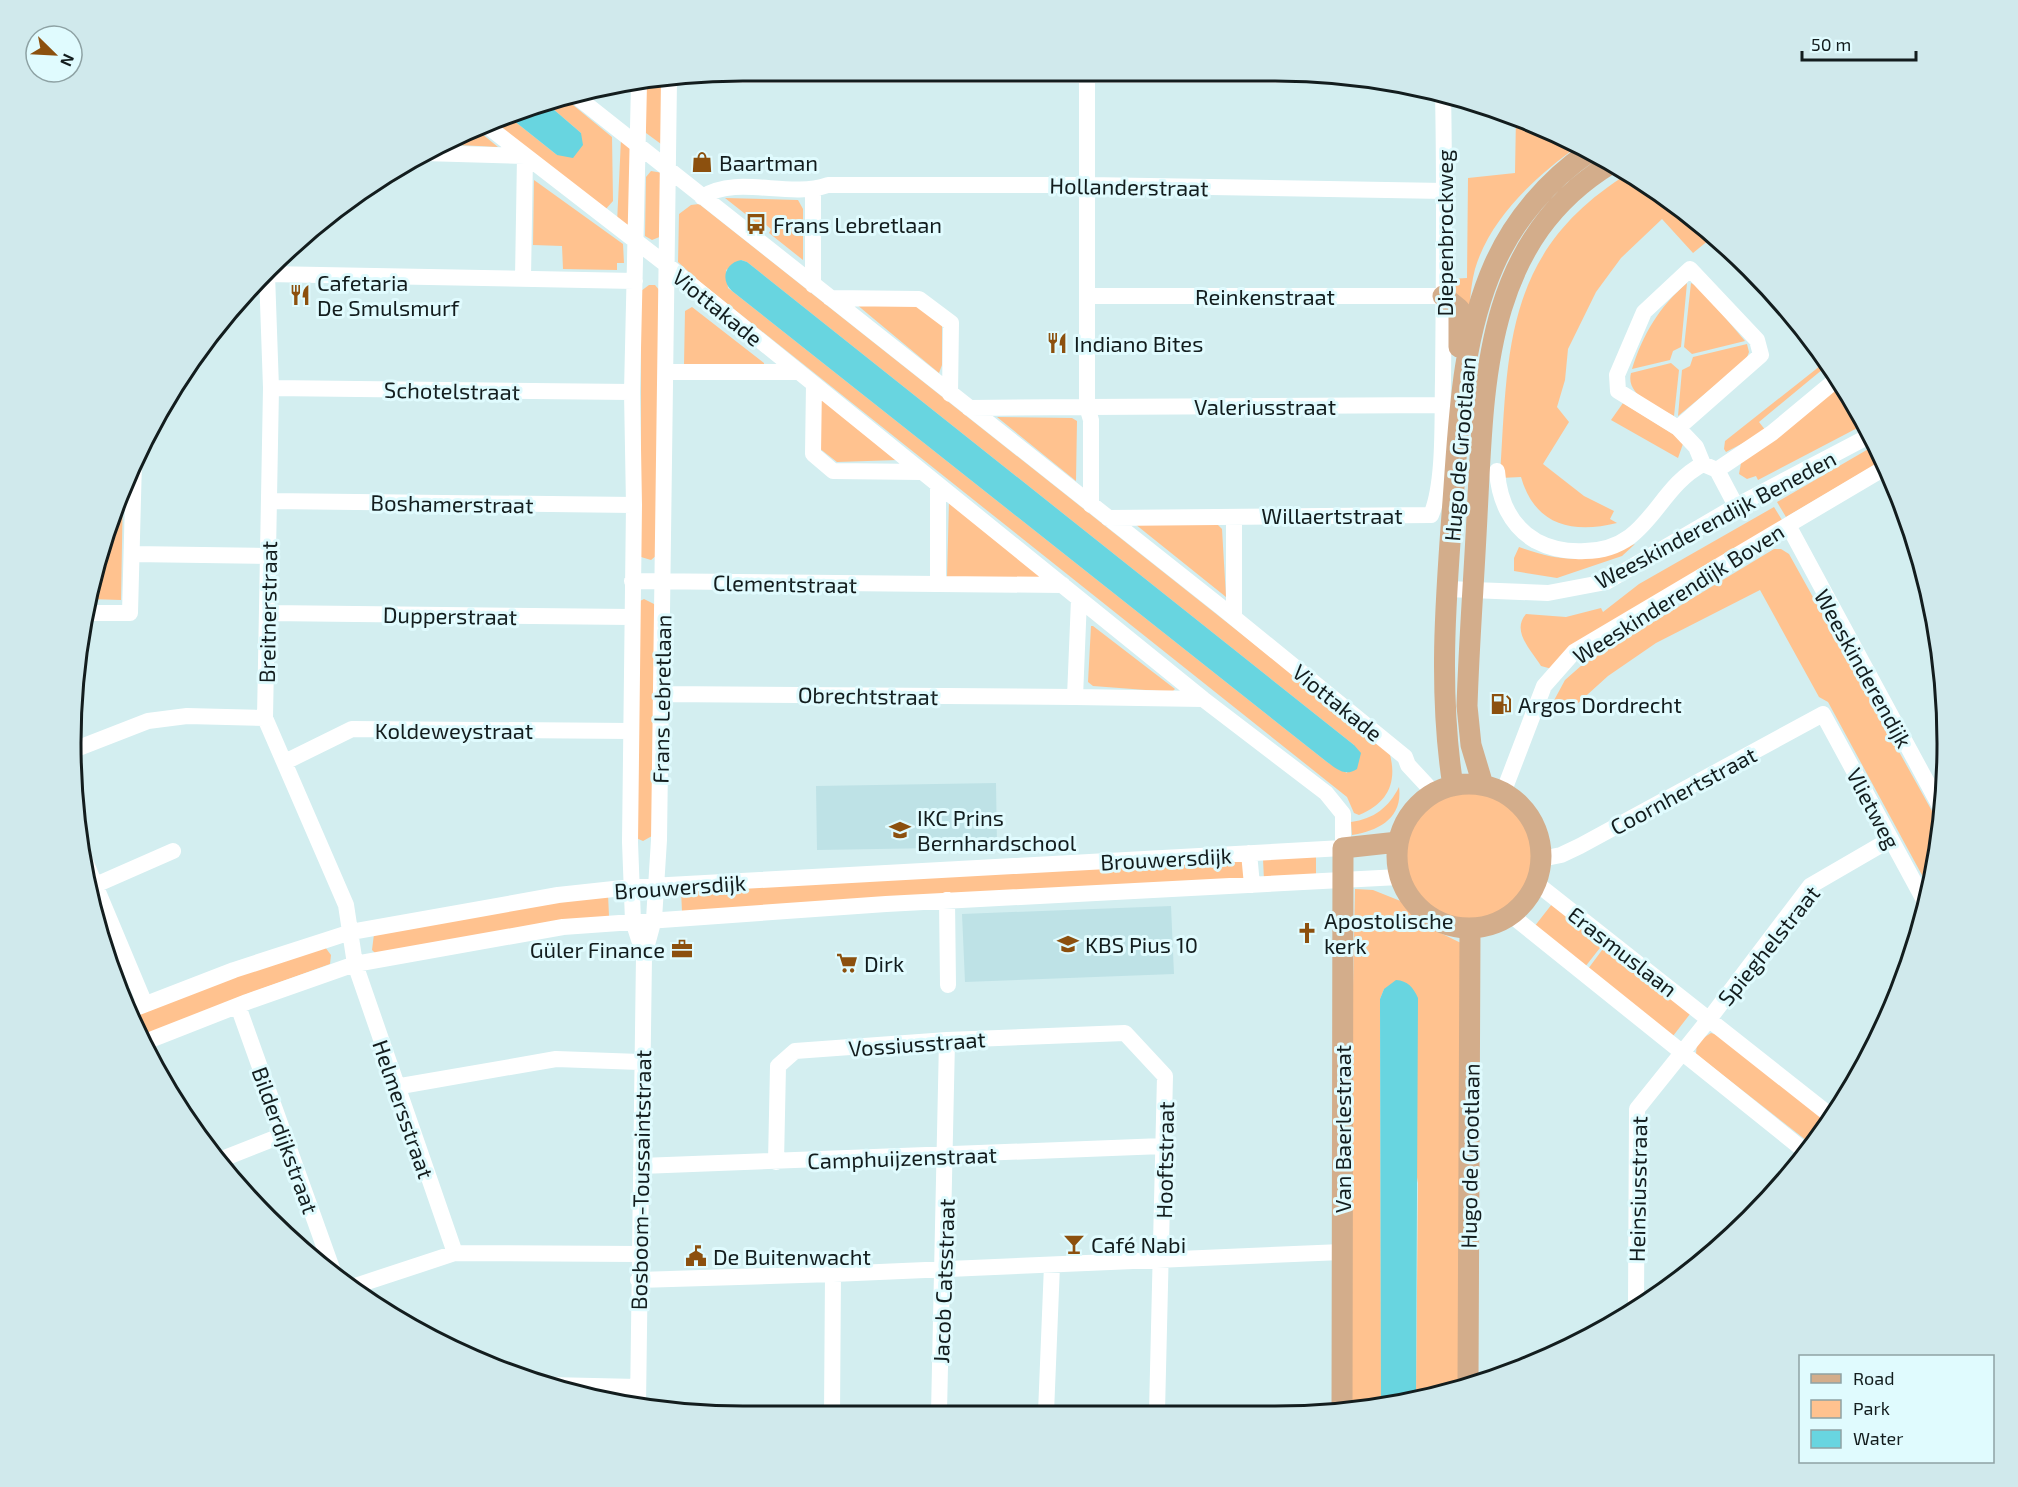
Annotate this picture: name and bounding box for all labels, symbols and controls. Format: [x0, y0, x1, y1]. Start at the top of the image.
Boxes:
north arrow [24, 24, 84, 84]
scale bar [1802, 24, 1916, 62]
text: 50 m [1811, 33, 1851, 55]
text: N [57, 51, 79, 69]
place label: Baartman [719, 149, 818, 175]
shop icon: Baartman [690, 150, 714, 174]
street label: Diepenbrockweg [1431, 150, 1457, 316]
street label: Hollanderstraat [1049, 172, 1209, 200]
place label: Frans Lebretlaan [773, 211, 942, 237]
bus stop icon: Frans Lebretlaan [744, 212, 768, 236]
street label: Viottakade [668, 263, 768, 351]
place label: Cafetaria De Smulsmurf [317, 269, 460, 320]
restaurant icon: Cafetaria De Smulsmurf [288, 283, 312, 307]
street label: Reinkenstraat [1195, 283, 1335, 309]
place label: Indiano Bites [1074, 330, 1203, 356]
restaurant icon: Indiano Bites [1045, 331, 1069, 355]
street label: Hugo de Grootlaan [1438, 356, 1480, 542]
street label: Schotelstraat [384, 376, 520, 404]
street label: Valeriusstraat [1194, 393, 1336, 419]
street label: Weeskinderendijk Beneden [1590, 444, 1840, 594]
street label: Boshamerstraat [370, 489, 534, 517]
street label: Willaertstraat [1261, 502, 1403, 528]
street label: Weeskinderendijk Boven [1568, 517, 1789, 669]
street label: Breitnerstraat [253, 541, 281, 683]
street label: Clementstraat [713, 569, 857, 597]
street label: Weeskinderendijk [1809, 584, 1918, 752]
street label: Dupperstraat [383, 601, 517, 629]
street label: Frans Lebretlaan [647, 614, 675, 784]
street label: Viottakade [1288, 658, 1388, 746]
street label: Obrechtstraat [798, 681, 938, 709]
place label: Argos Dordrecht [1518, 691, 1682, 717]
fuel station icon: Argos Dordrecht [1489, 692, 1513, 716]
street label: Koldeweystraat [375, 717, 533, 743]
street label: Coornhertstraat [1605, 741, 1761, 839]
street label: Vlietweg [1842, 763, 1906, 853]
place label: IKC Prins Bernhardschool [917, 804, 1077, 855]
school or university icon: IKC Prins Bernhardschool [888, 818, 912, 842]
street label: Brouwersdijk [1099, 842, 1233, 875]
street label: Brouwersdijk [613, 868, 747, 905]
street label: Spieghelstraat [1712, 880, 1824, 1010]
street label: Erasmuslaan [1563, 900, 1683, 1002]
place label: Apostolische kerk [1324, 907, 1454, 958]
church icon: Apostolische kerk [1295, 921, 1319, 945]
place label: KBS Pius 10 [1085, 931, 1198, 957]
school or university icon: KBS Pius 10 [1056, 932, 1080, 956]
place label: Güler Finance [530, 936, 665, 962]
office icon: Güler Finance [670, 937, 694, 961]
place label: Dirk [864, 950, 904, 976]
supermarket icon: Dirk [835, 951, 859, 975]
street label: Vossiusstraat [848, 1025, 986, 1061]
street label: Helmersstraat [368, 1036, 440, 1182]
street label: Van Baerlestraat [1329, 1045, 1355, 1213]
street label: Bosboom-Toussaintstraat [625, 1050, 655, 1310]
street label: Bilderdijkstraat [246, 1063, 325, 1217]
street label: Hugo de Grootlaan [1454, 1063, 1484, 1249]
street label: Hooftstraat [1150, 1101, 1178, 1219]
street label: Heinsiusstraat [1623, 1116, 1651, 1262]
street label: Camphuijzenstraat [807, 1141, 997, 1174]
street label: Jacob Catsstraat [927, 1198, 959, 1364]
place label: Café Nabi [1091, 1231, 1186, 1257]
bar icon: Café Nabi [1062, 1232, 1086, 1256]
place label: De Buitenwacht [713, 1243, 871, 1269]
public building icon: De Buitenwacht [684, 1244, 708, 1268]
legend [1799, 1355, 1994, 1463]
text: Road [1853, 1367, 1894, 1389]
text: Park [1853, 1397, 1890, 1419]
text: Water [1853, 1427, 1903, 1449]

